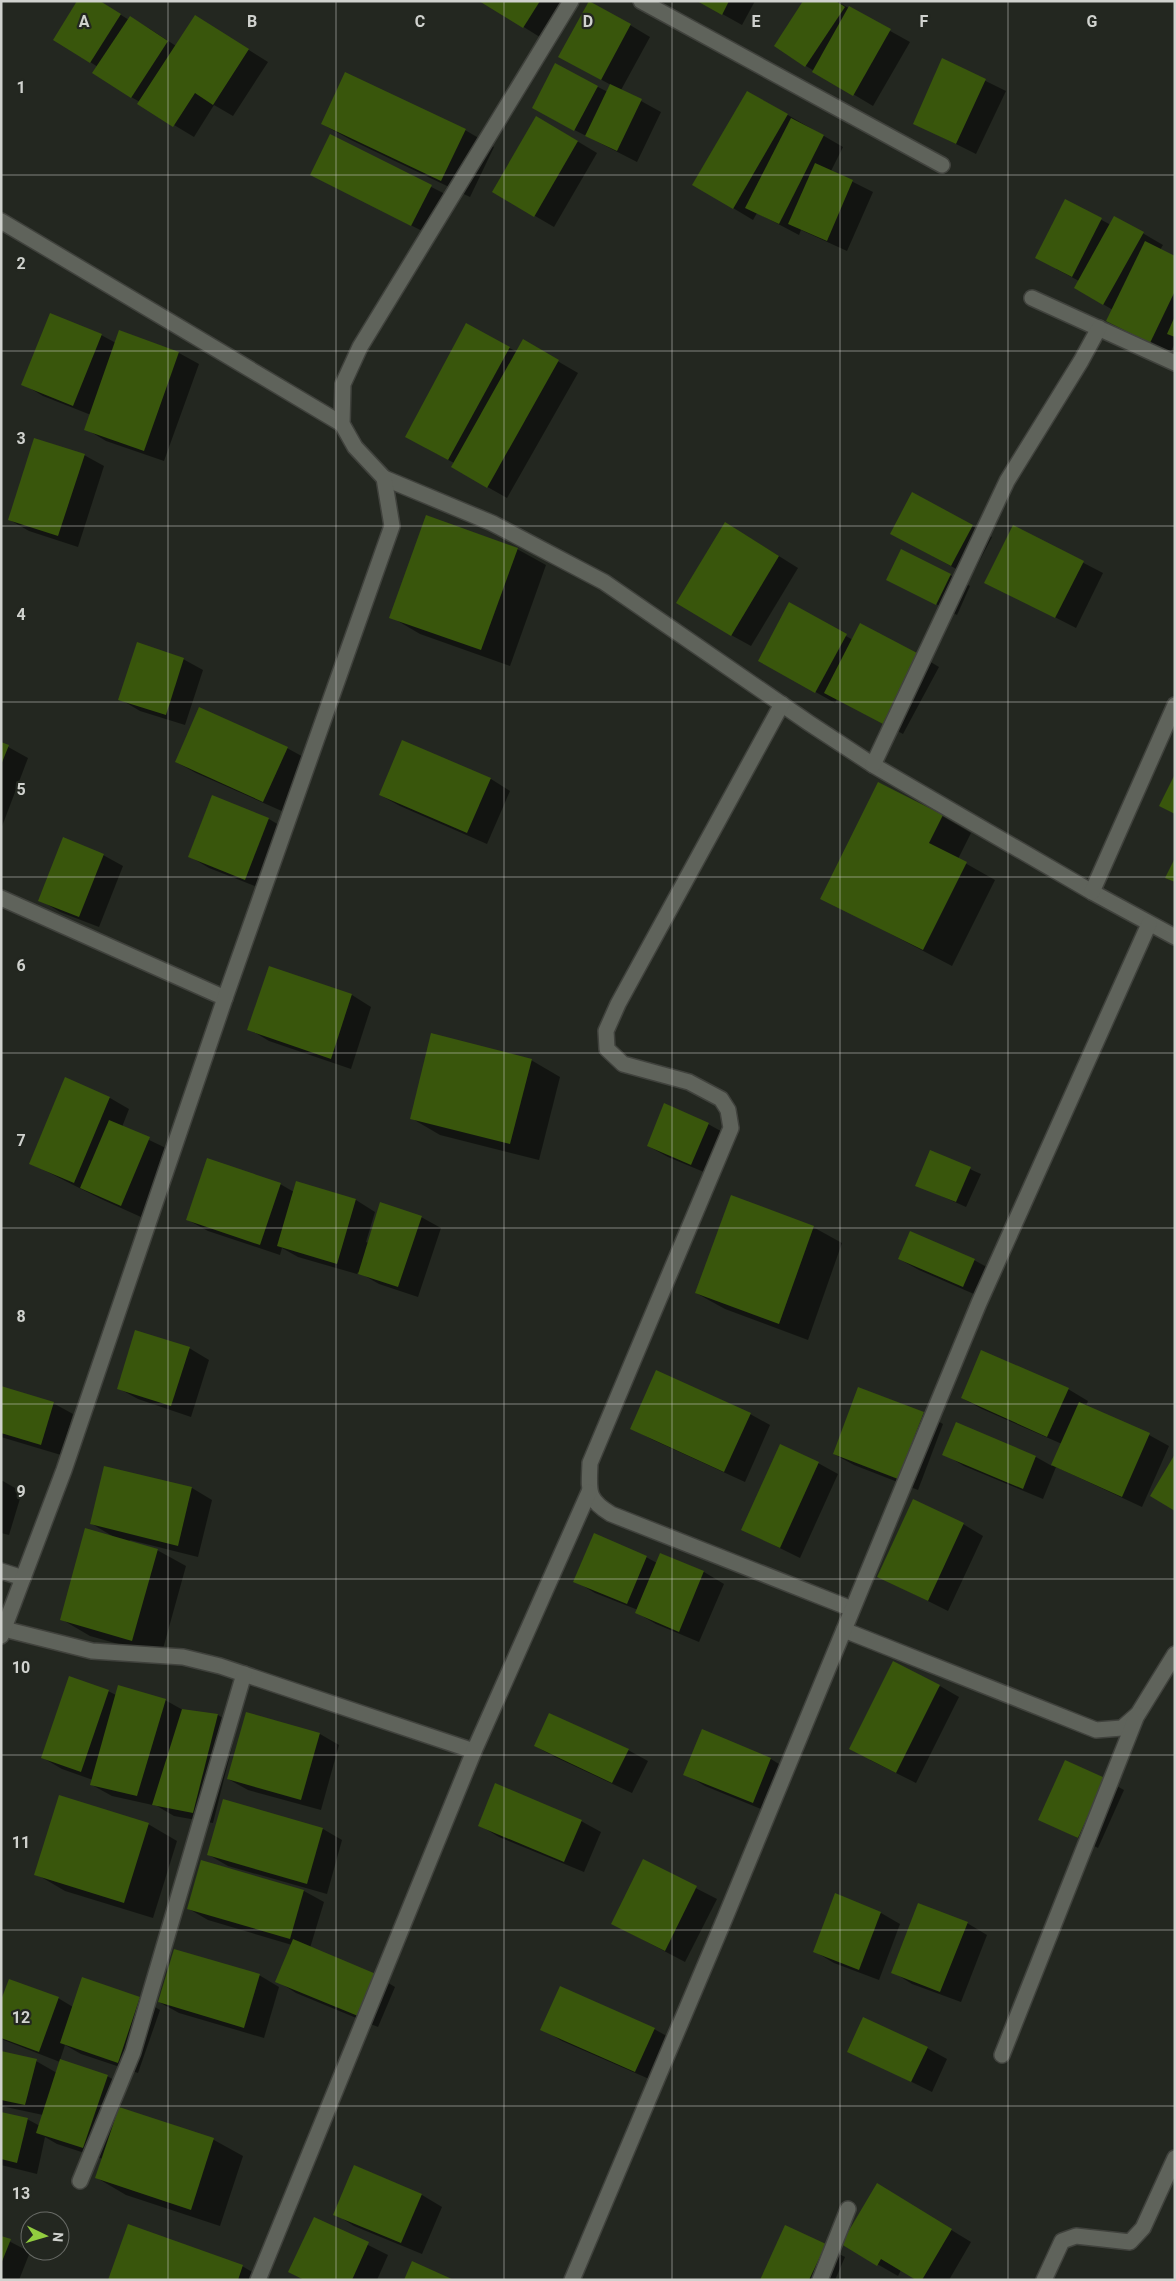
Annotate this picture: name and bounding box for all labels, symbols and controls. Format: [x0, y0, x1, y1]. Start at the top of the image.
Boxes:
text: A [79, 12, 90, 31]
text: B [247, 12, 257, 31]
text: C [415, 12, 425, 31]
text: D [583, 12, 593, 31]
text: E [752, 12, 761, 31]
text: F [920, 12, 929, 31]
text: G [1087, 12, 1098, 31]
text: 1 [16, 78, 26, 97]
text: 2 [16, 254, 26, 273]
text: 3 [16, 429, 26, 448]
text: 4 [16, 605, 26, 624]
text: 5 [16, 780, 26, 799]
text: 6 [16, 956, 26, 975]
text: 7 [16, 1131, 26, 1150]
text: 8 [16, 1307, 26, 1326]
text: 9 [16, 1482, 26, 1501]
text: 10 [12, 1658, 30, 1677]
text: 11 [12, 1833, 30, 1852]
text: 12 [12, 2008, 30, 2027]
text: 13 [12, 2184, 30, 2203]
north arrow [20, 2211, 70, 2261]
text: N [50, 2232, 66, 2243]

